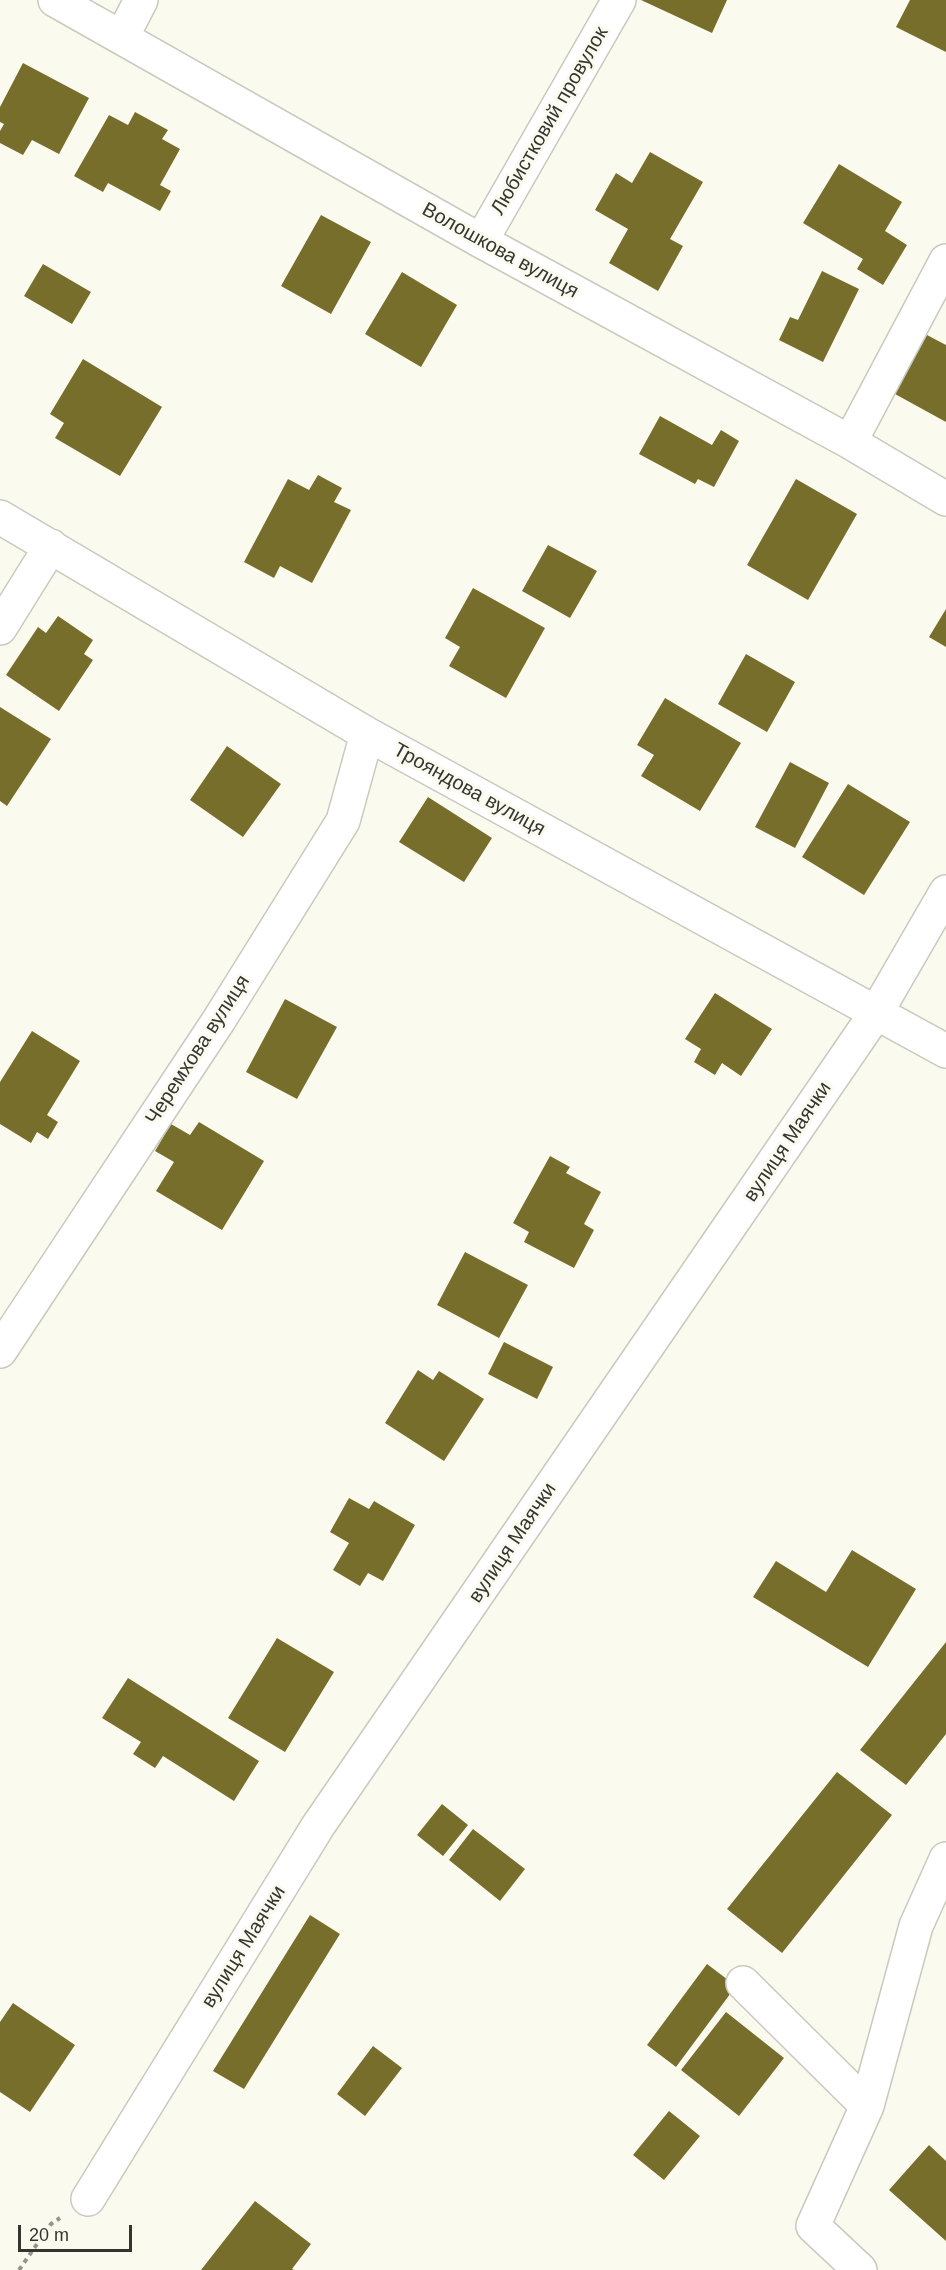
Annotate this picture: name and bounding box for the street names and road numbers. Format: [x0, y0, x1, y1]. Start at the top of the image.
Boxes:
street label: Любистковий провулок [486, 23, 614, 219]
street label: Волошкова вулиця [418, 198, 582, 304]
street label: Трояндова вулиця [389, 738, 549, 842]
street label: Черемхова вулиця [141, 971, 255, 1129]
street label: вулиця Маячки [739, 1077, 837, 1207]
street label: вулиця Маячки [464, 1478, 562, 1608]
street label: вулиця Маячки [197, 1881, 291, 2013]

